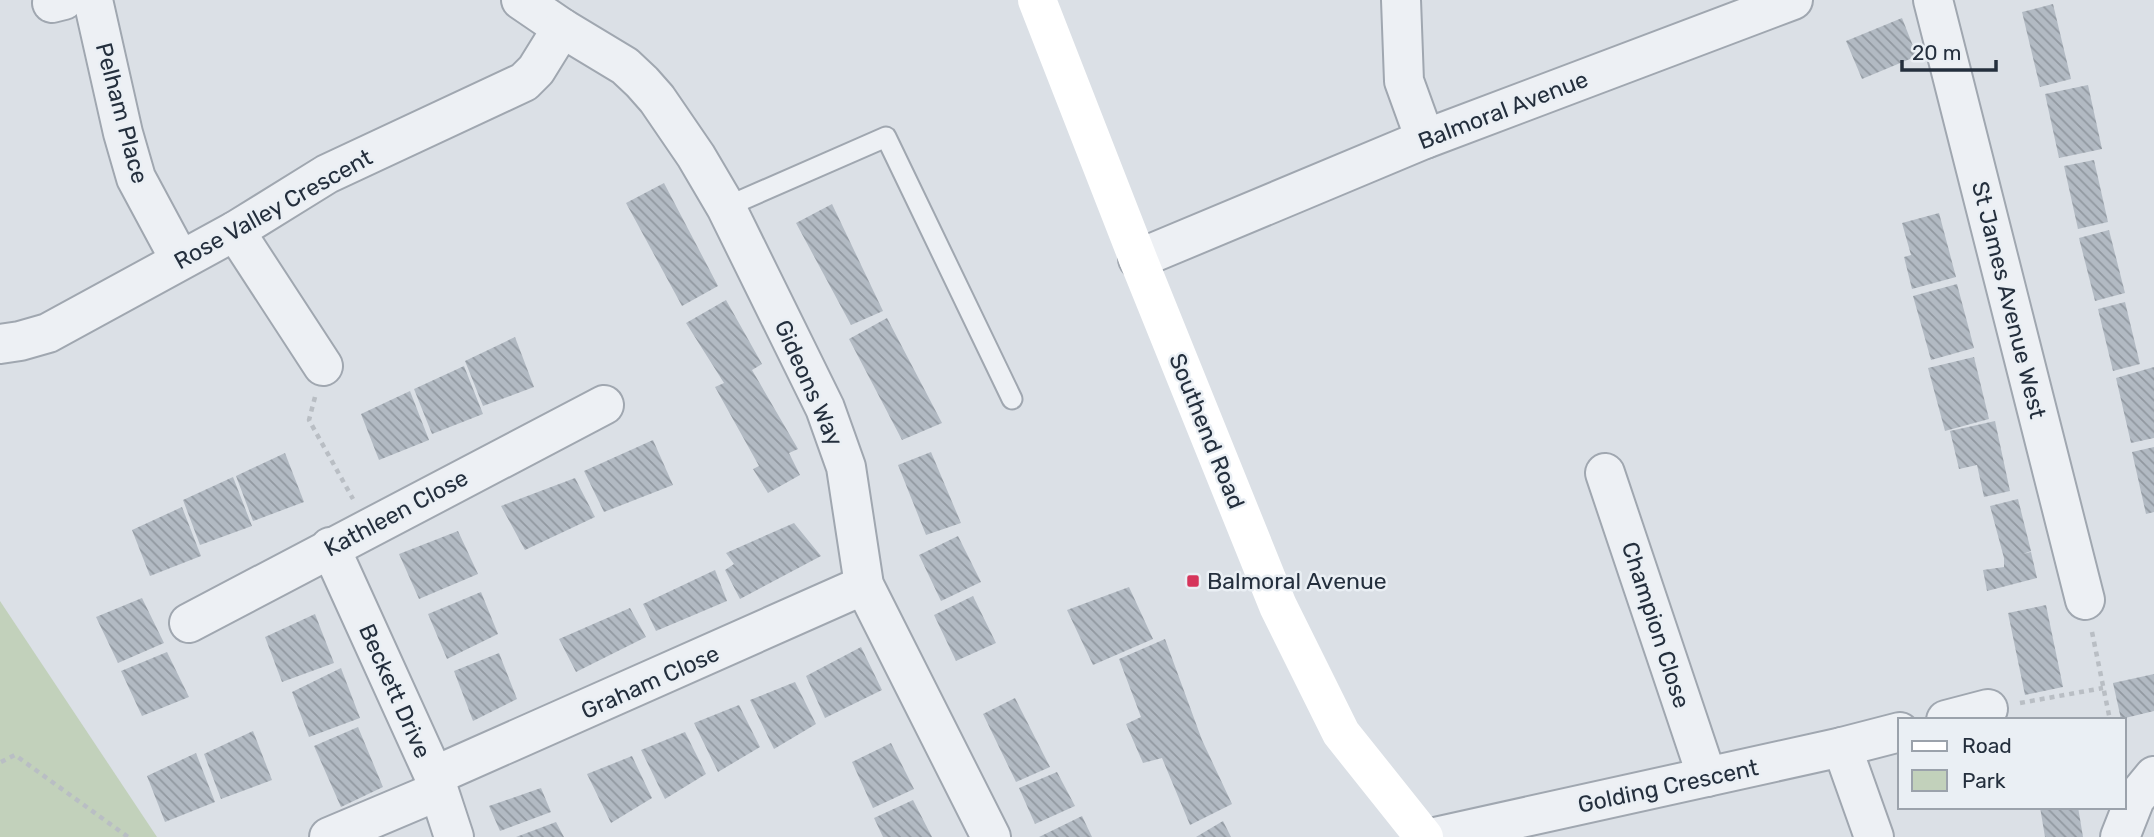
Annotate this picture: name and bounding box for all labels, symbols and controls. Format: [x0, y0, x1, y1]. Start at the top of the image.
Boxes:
scale bar [1902, 28, 1996, 72]
street label: Pelham Place [90, 40, 154, 186]
text: 20 m [1912, 40, 1961, 65]
street label: Balmoral Avenue [1414, 65, 1592, 155]
street label: Rose Valley Crescent [169, 143, 377, 275]
street label: St James Avenue West [1966, 178, 2052, 422]
street label: Gideons Way [769, 316, 849, 451]
street label: Southend Road [1163, 349, 1251, 513]
street label: Kathleen Close [319, 463, 473, 563]
street label: Champion Close [1616, 538, 1696, 712]
place label: Balmoral Avenue [1207, 567, 1387, 595]
marker: Balmoral Avenue [1185, 573, 1201, 589]
street label: Beckett Drive [353, 620, 437, 762]
street label: Graham Close [577, 639, 723, 725]
legend [1898, 718, 2126, 809]
text: Road [1962, 733, 2012, 758]
street label: Golding Crescent [1575, 753, 1761, 819]
text: Park [1962, 768, 2006, 793]

